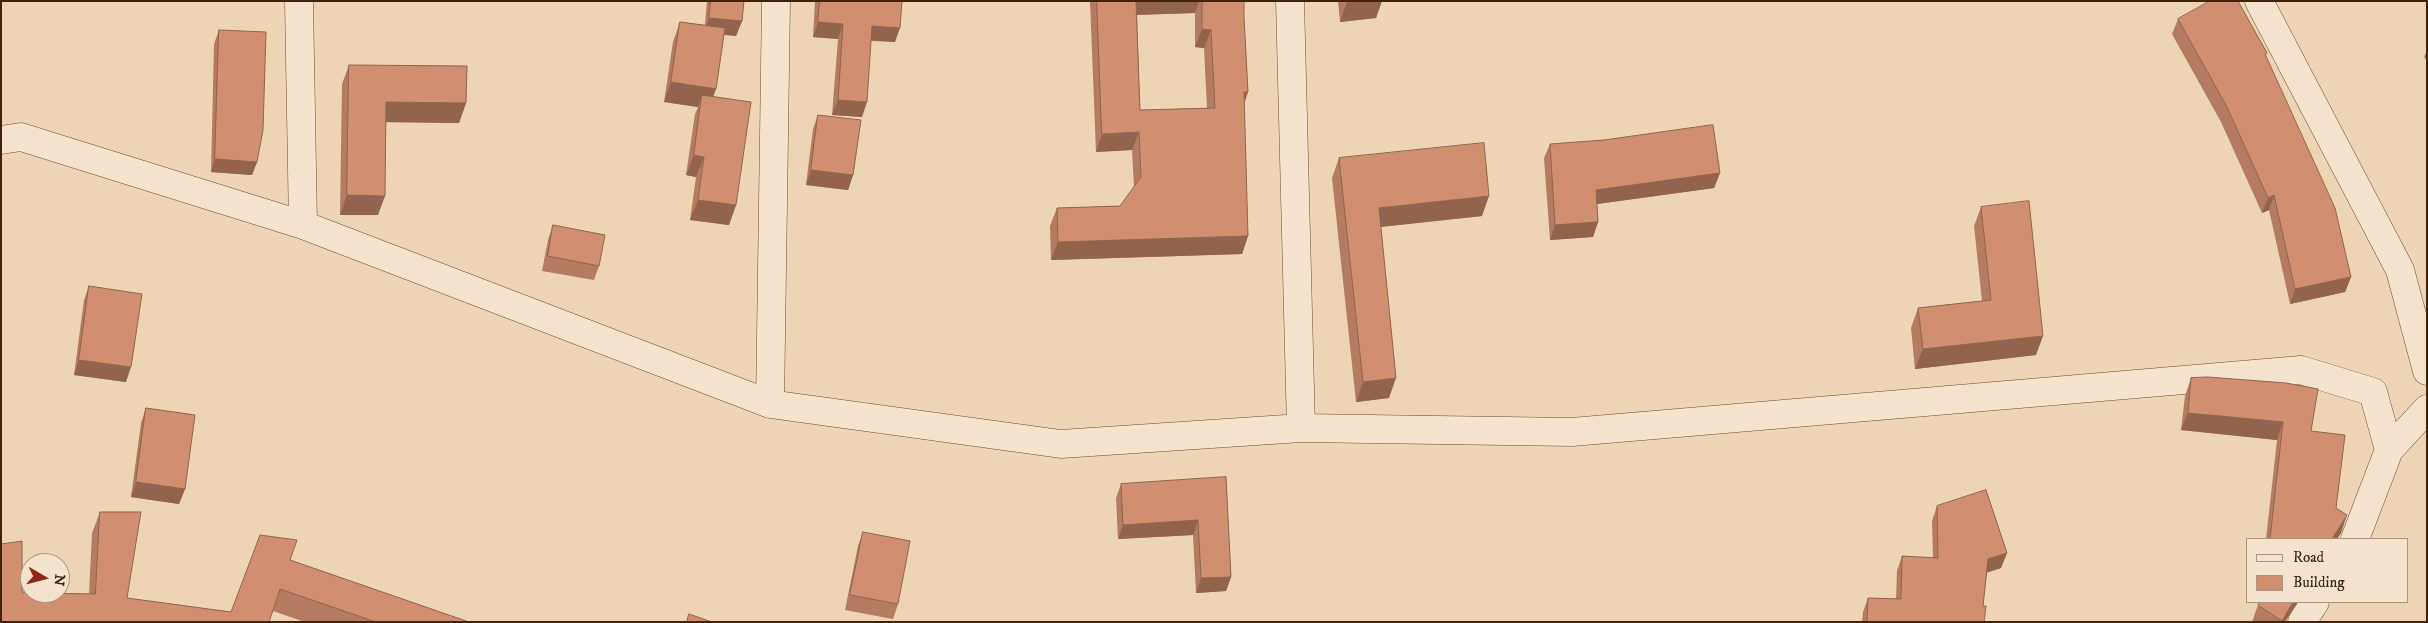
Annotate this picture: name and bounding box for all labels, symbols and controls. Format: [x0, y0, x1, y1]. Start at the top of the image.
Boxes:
legend [2246, 538, 2408, 603]
text: Road [2293, 548, 2324, 567]
north arrow [20, 553, 70, 603]
text: N [49, 573, 69, 587]
text: Building [2293, 573, 2345, 592]

